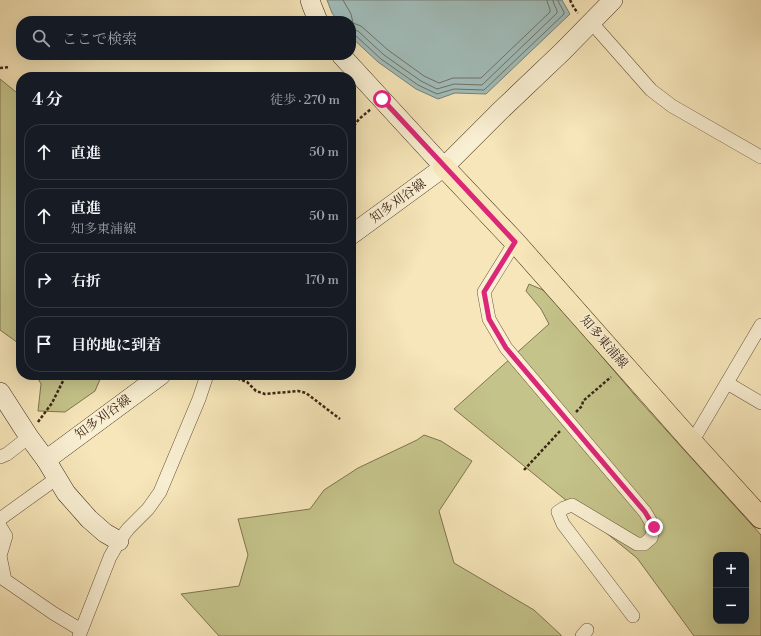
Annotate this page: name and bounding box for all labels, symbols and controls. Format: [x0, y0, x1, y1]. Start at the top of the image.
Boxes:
search box [16, 16, 356, 60]
icon: search [30, 27, 52, 49]
text: ここで検索 [62, 30, 137, 49]
text: 4 分 [32, 89, 63, 111]
route start [373, 90, 391, 108]
text: 徒歩 · 270 m [270, 92, 340, 108]
icon: ahead [33, 141, 55, 163]
text: 直進 [71, 144, 101, 163]
text: 50 m [309, 144, 339, 160]
street label: 知多刈谷線 [367, 175, 429, 227]
text: 直進 [71, 199, 101, 218]
icon: ahead [33, 205, 55, 227]
text: 50 m [309, 208, 339, 224]
text: 知多東浦線 [71, 221, 136, 237]
icon: right [33, 269, 55, 291]
text: 右折 [71, 272, 101, 291]
text: 170 m [305, 272, 339, 288]
street label: 知多東浦線 [577, 312, 631, 372]
icon: arrive [33, 333, 55, 355]
text: 目的地に到着 [71, 336, 161, 355]
street label: 知多刈谷線 [72, 391, 134, 443]
route end [645, 518, 663, 536]
map controls [713, 552, 749, 624]
button: + [713, 552, 749, 588]
button: − [713, 588, 749, 624]

